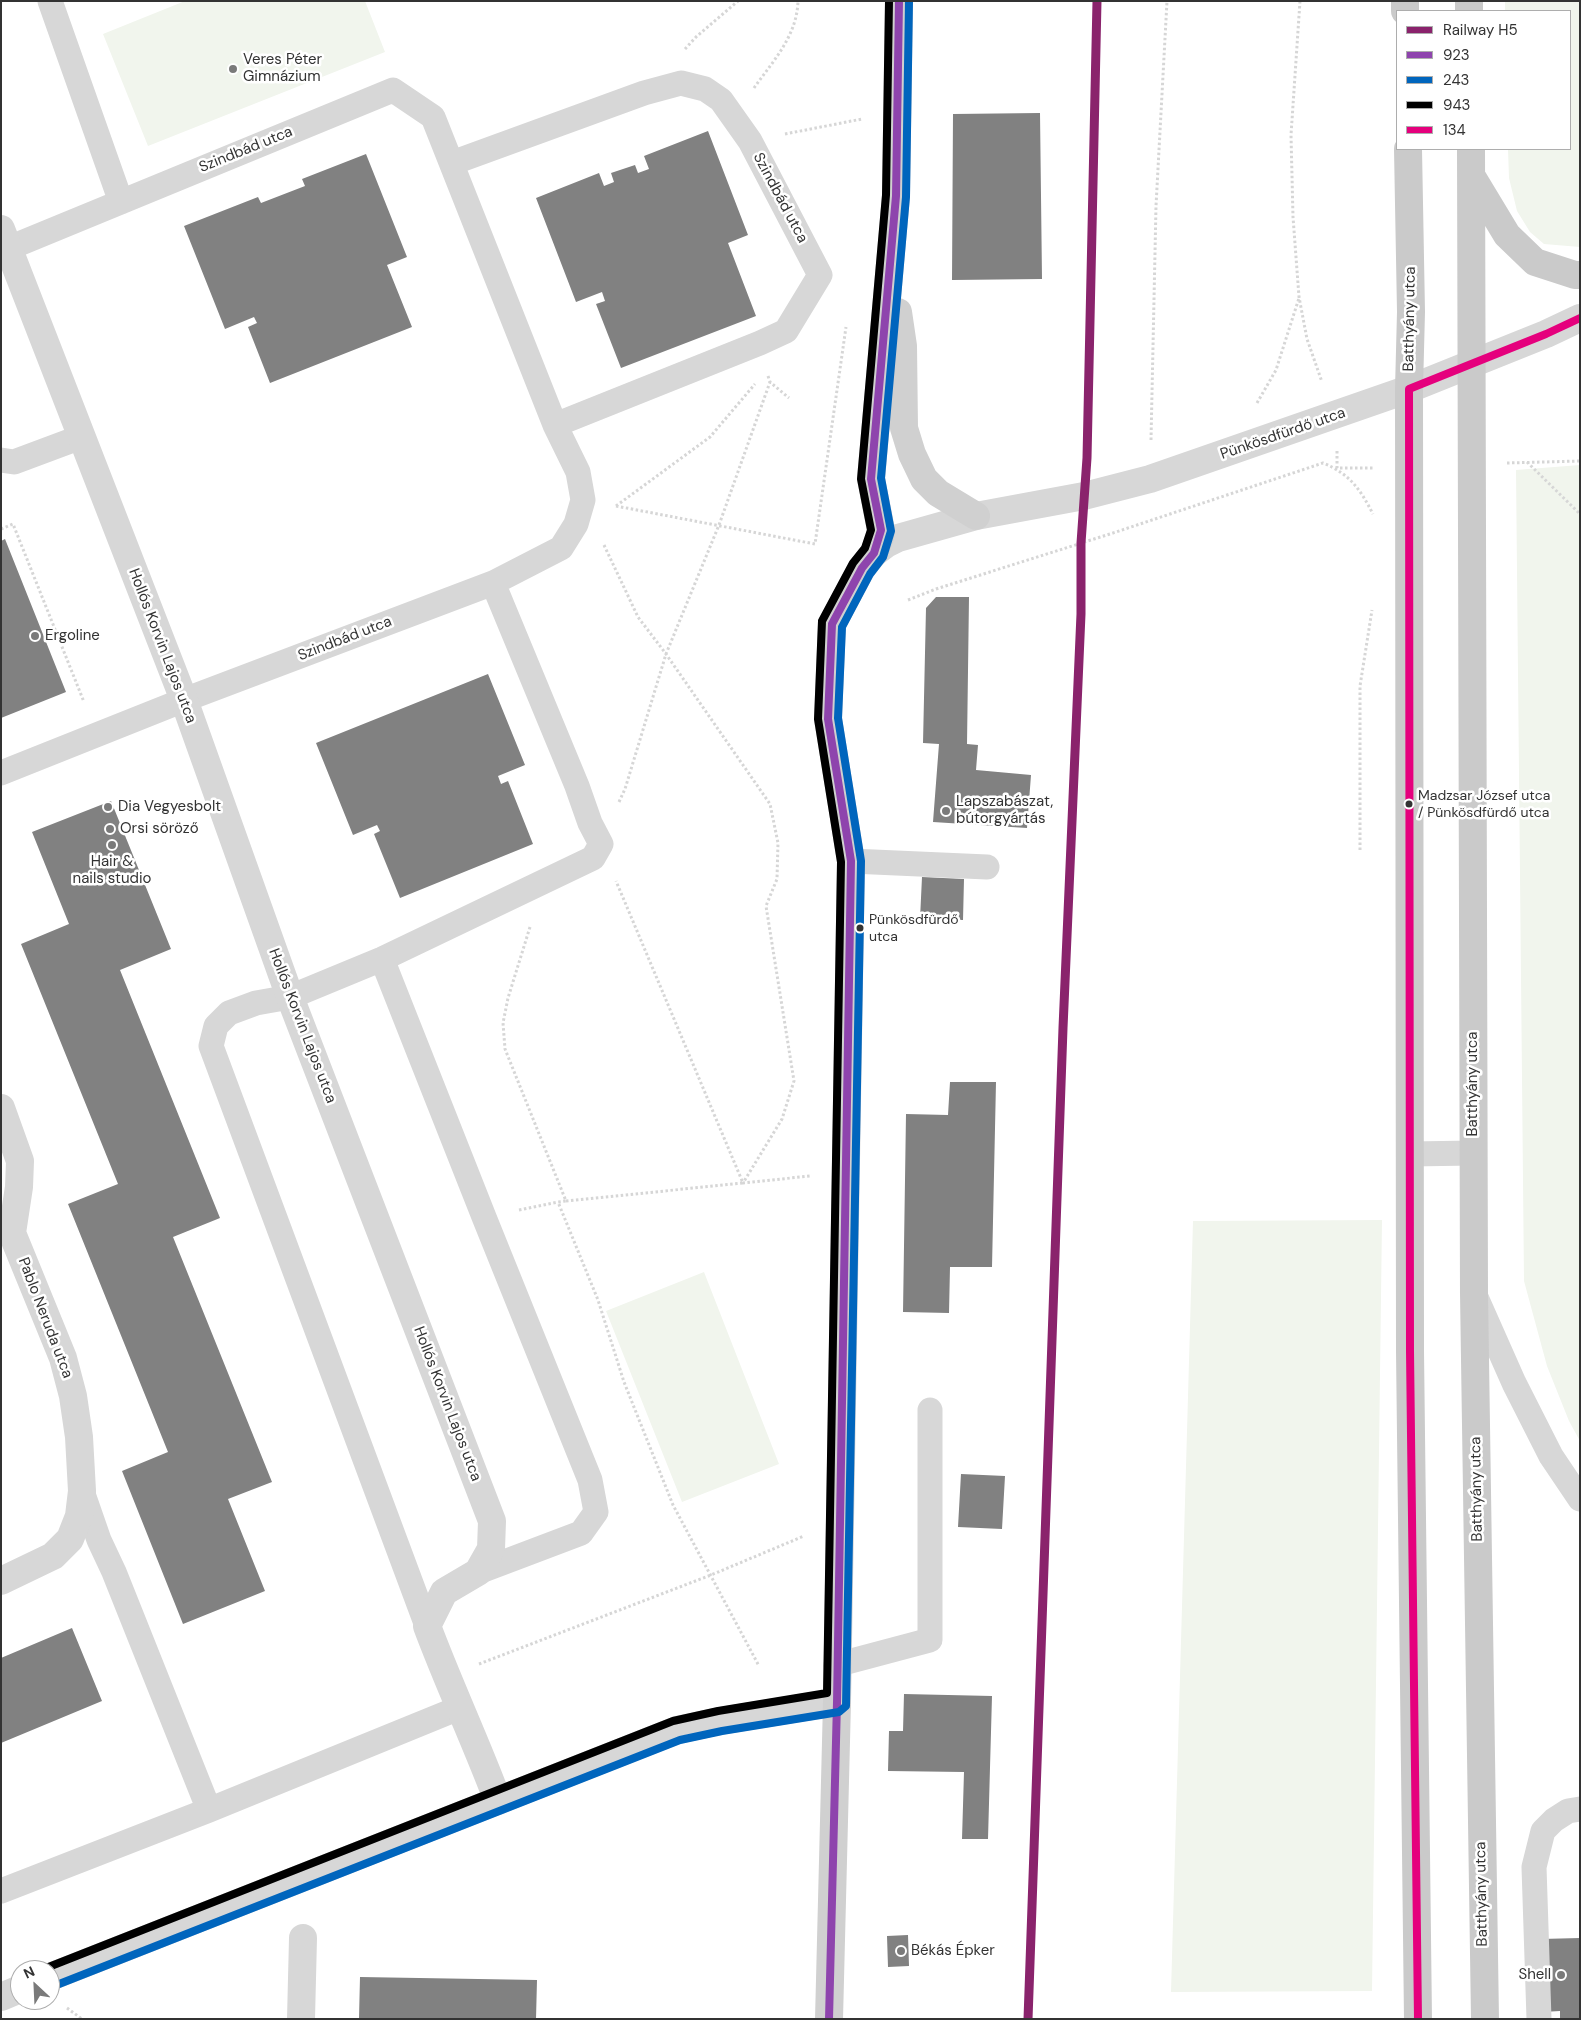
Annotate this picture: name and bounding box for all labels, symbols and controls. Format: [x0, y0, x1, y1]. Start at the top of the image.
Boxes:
legend [1396, 10, 1571, 150]
text: Railway H5 [1443, 20, 1518, 40]
text: 923 [1443, 45, 1470, 65]
place label: Veres Péter Gimnázium [243, 51, 322, 86]
marker: Veres Péter Gimnázium [227, 63, 239, 75]
text: 243 [1443, 70, 1469, 90]
text: 943 [1443, 95, 1470, 115]
text: 134 [1443, 120, 1466, 140]
street label: Szindbád utca [197, 123, 295, 177]
street label: Szindbád utca [749, 150, 811, 246]
street label: Batthyány utca [1400, 266, 1420, 372]
street label: Pünkösdfürdő utca [1218, 404, 1348, 464]
street label: Hollós Korvin Lajos utca [124, 566, 200, 726]
street label: Szindbád utca [295, 613, 395, 665]
place label: Ergoline [45, 627, 100, 645]
marker: Ergoline [29, 630, 41, 642]
place label: Madzsar József utca / Pünkösdfürdő utca [1418, 788, 1550, 820]
place label: Lapszabászat, bútorgyártás [956, 793, 1053, 828]
place label: Dia Vegyesbolt [118, 798, 221, 816]
marker: Madzsar József utca / Pünkösdfürdő utca [1404, 799, 1414, 809]
marker: Dia Vegyesbolt [102, 801, 114, 813]
marker: Lapszabászat, bútorgyártás [940, 805, 952, 817]
place label: Orsi söröző [120, 820, 199, 838]
marker: Orsi söröző [104, 823, 116, 835]
marker: Hair & nails studio [106, 839, 118, 851]
place label: Hair & nails studio [73, 853, 151, 888]
place label: Pünkösdfürdő utca [869, 912, 959, 944]
marker: Pünkösdfürdő utca [855, 923, 865, 933]
street label: Hollós Korvin Lajos utca [264, 946, 340, 1106]
street label: Batthyány utca [1464, 1032, 1482, 1136]
street label: Pablo Neruda utca [14, 1255, 76, 1381]
street label: Hollós Korvin Lajos utca [409, 1324, 485, 1484]
street label: Batthyány utca [1467, 1436, 1487, 1542]
street label: Batthyány utca [1472, 1841, 1492, 1947]
place label: Békás Épker [911, 1942, 995, 1960]
marker: Békás Épker [895, 1945, 907, 1957]
north arrow [10, 1960, 60, 2010]
text: N [21, 1962, 38, 1983]
place label: Shell [1518, 1966, 1551, 1984]
marker: Shell [1555, 1969, 1567, 1981]

